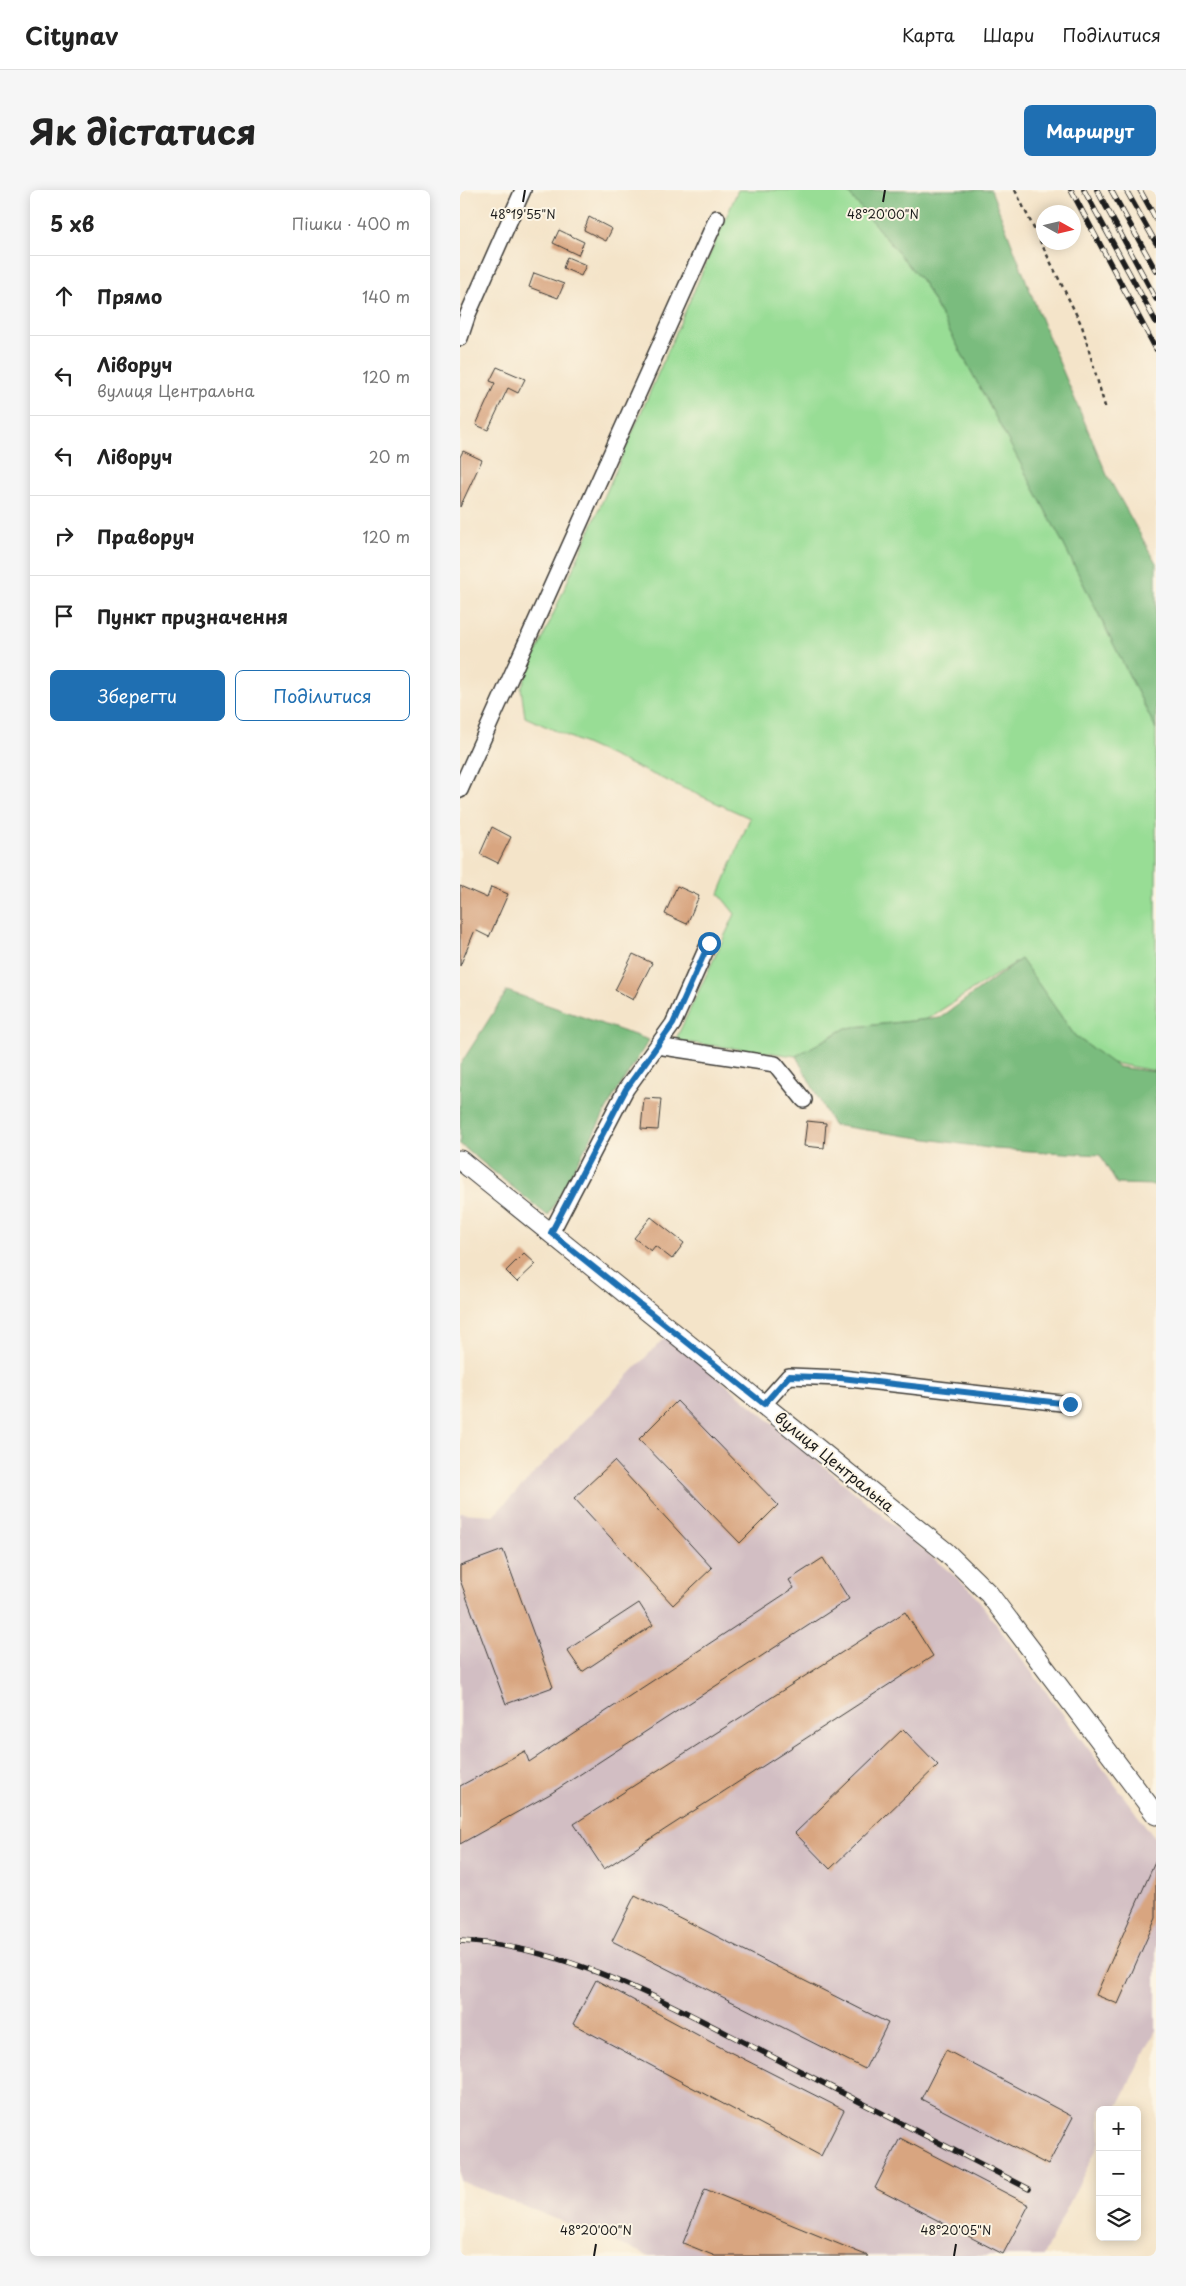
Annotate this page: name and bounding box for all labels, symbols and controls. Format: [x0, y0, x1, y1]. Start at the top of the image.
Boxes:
text: Citynav [25, 17, 118, 53]
text: Карта [902, 21, 955, 48]
text: Шари [983, 21, 1035, 48]
text: Поділитися [1063, 21, 1161, 48]
text: Як дістатися [30, 104, 256, 157]
button: Маршрут [1024, 105, 1156, 156]
text: 48°19'55"N [490, 205, 556, 223]
text: 48°20'00"N [847, 205, 919, 223]
north arrow [1036, 205, 1081, 250]
text: 5 хв [50, 207, 94, 239]
text: Пішки · 400 m [292, 211, 410, 235]
icon: ahead [50, 282, 78, 310]
text: Прямо [97, 282, 162, 310]
text: 140 m [362, 284, 410, 308]
text: Ліворуч [97, 350, 173, 378]
icon: left [50, 362, 78, 390]
text: 120 m [363, 364, 410, 388]
text: вулиця Центральна [97, 378, 255, 402]
icon: left [50, 442, 78, 470]
text: Ліворуч [97, 442, 173, 470]
text: 20 m [369, 444, 410, 468]
icon: right [50, 522, 78, 550]
text: Праворуч [97, 522, 194, 550]
text: 120 m [363, 524, 410, 548]
icon: arrive [50, 602, 78, 630]
text: Пункт призначення [97, 602, 288, 630]
button: Зберегти [50, 670, 225, 721]
button: Поділитися [235, 670, 410, 721]
route start [698, 932, 721, 955]
route end [1059, 1393, 1082, 1416]
street label: вулиця Центральна [770, 1406, 900, 1517]
map controls [1096, 2106, 1141, 2241]
button: + [1096, 2106, 1141, 2151]
button: − [1096, 2151, 1141, 2196]
button: layers [1096, 2196, 1141, 2241]
text: 48°20'00"N [560, 2221, 632, 2239]
text: 48°20'05"N [921, 2221, 991, 2239]

